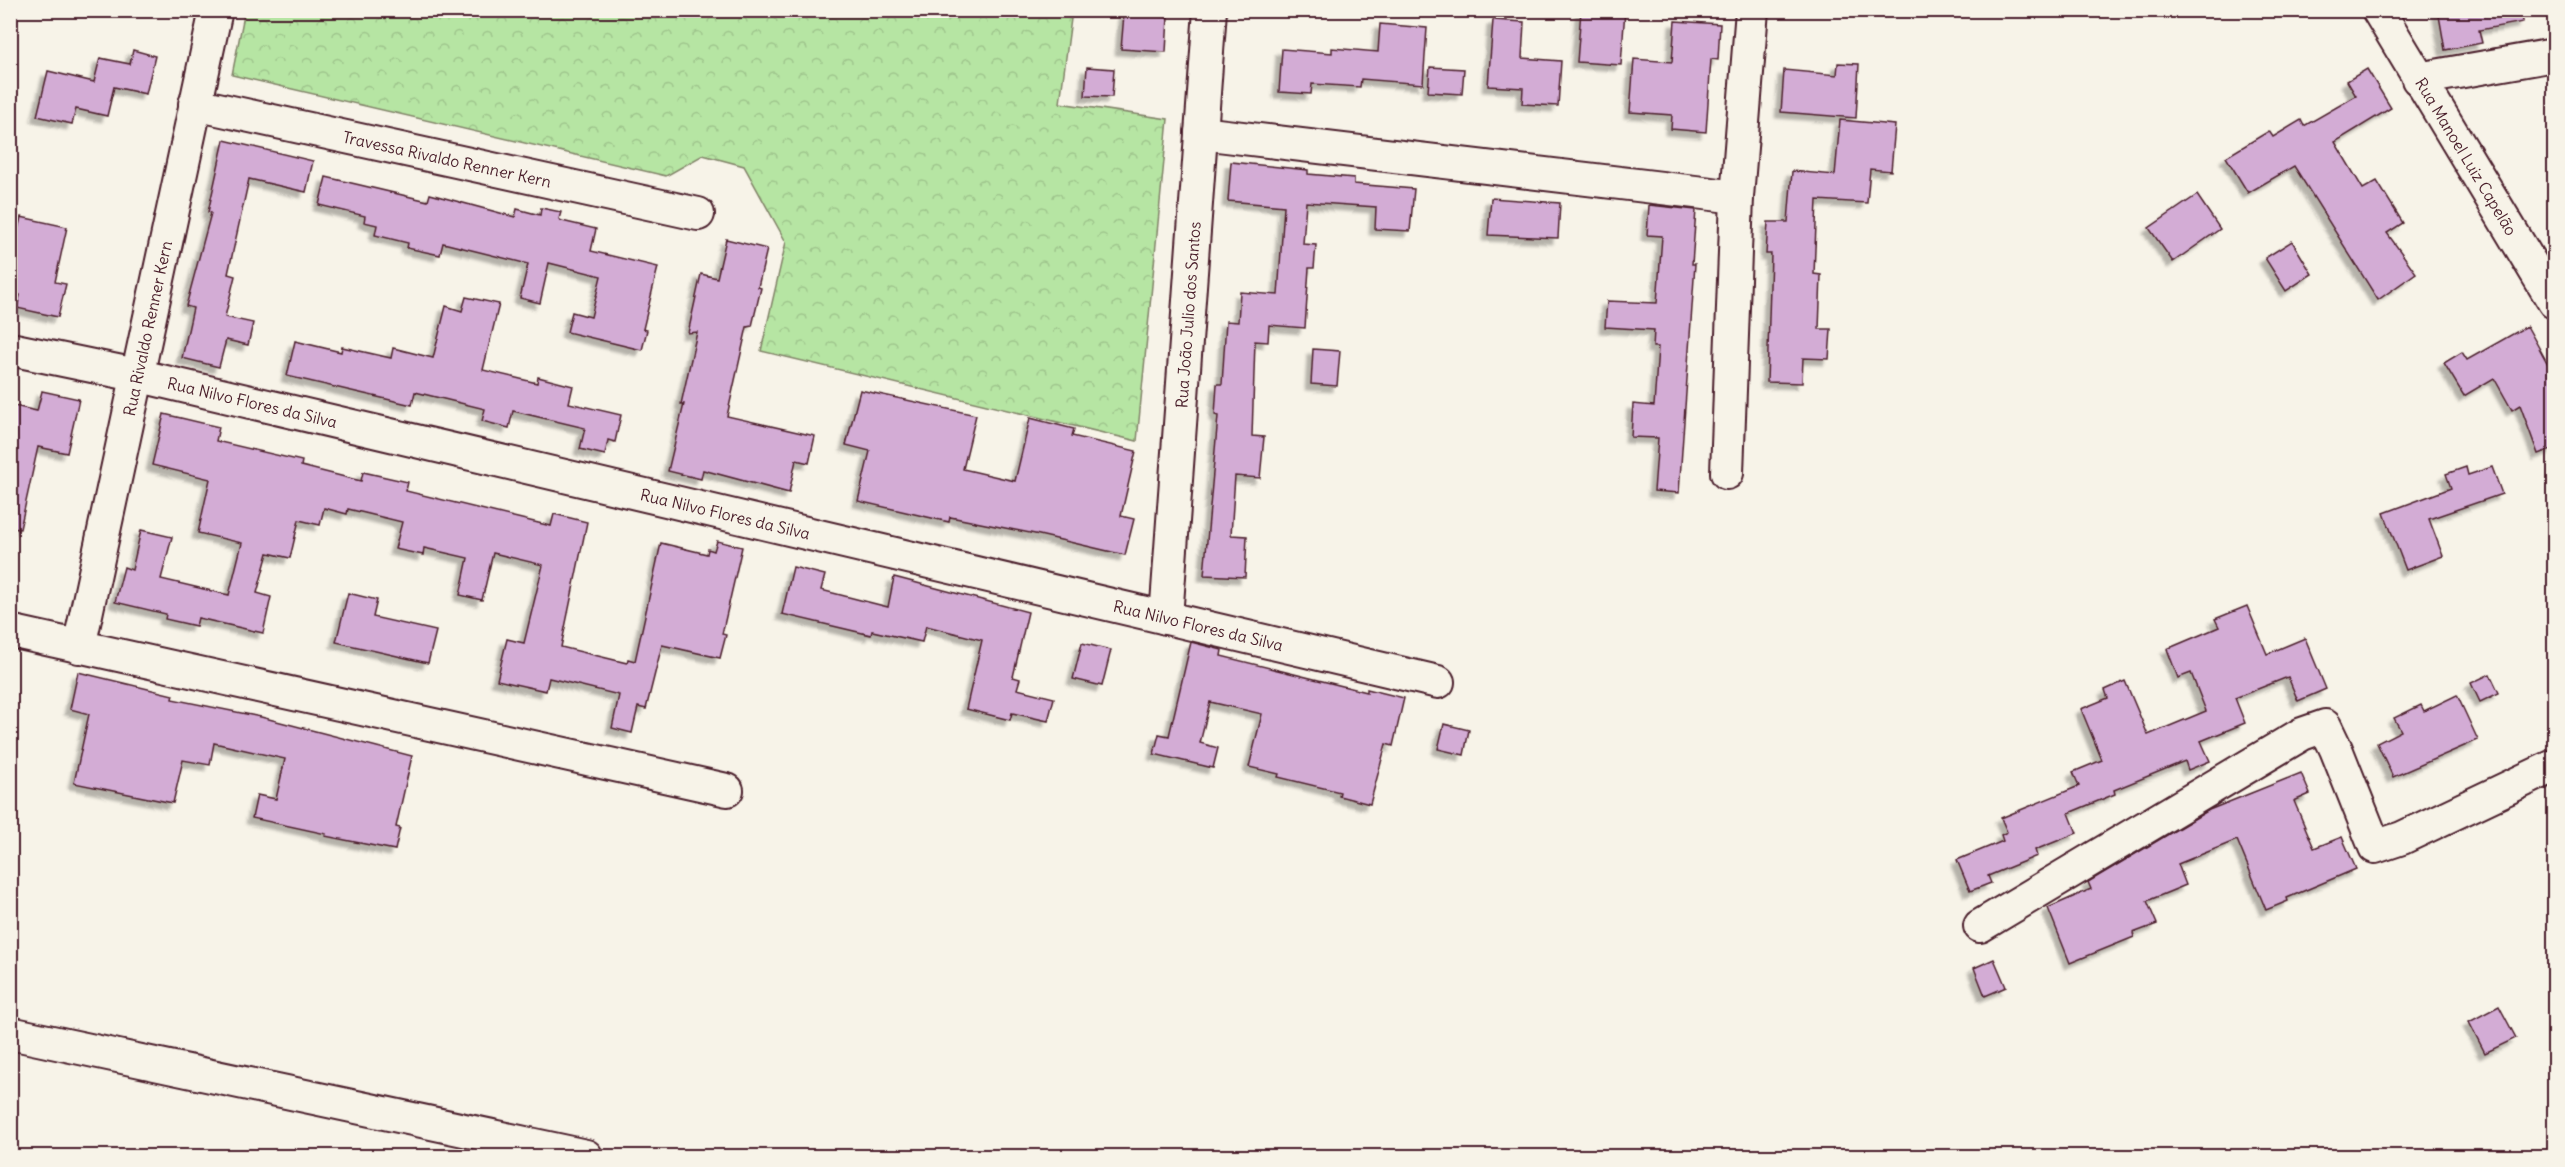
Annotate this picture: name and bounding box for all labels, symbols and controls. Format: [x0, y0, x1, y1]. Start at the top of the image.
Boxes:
street label: Rua Manoel Luiz Capelão [2411, 74, 2521, 239]
street label: Travessa Rivaldo Renner Kern [341, 127, 553, 192]
street label: Rua João Julio dos Santos [1171, 221, 1205, 409]
street label: Rua Rivaldo Renner Kern [119, 239, 176, 418]
street label: Rua Nilvo Flores da Silva [165, 373, 339, 432]
street label: Rua Nilvo Flores da Silva [638, 484, 812, 544]
street label: Rua Nilvo Flores da Silva [1111, 596, 1285, 655]

